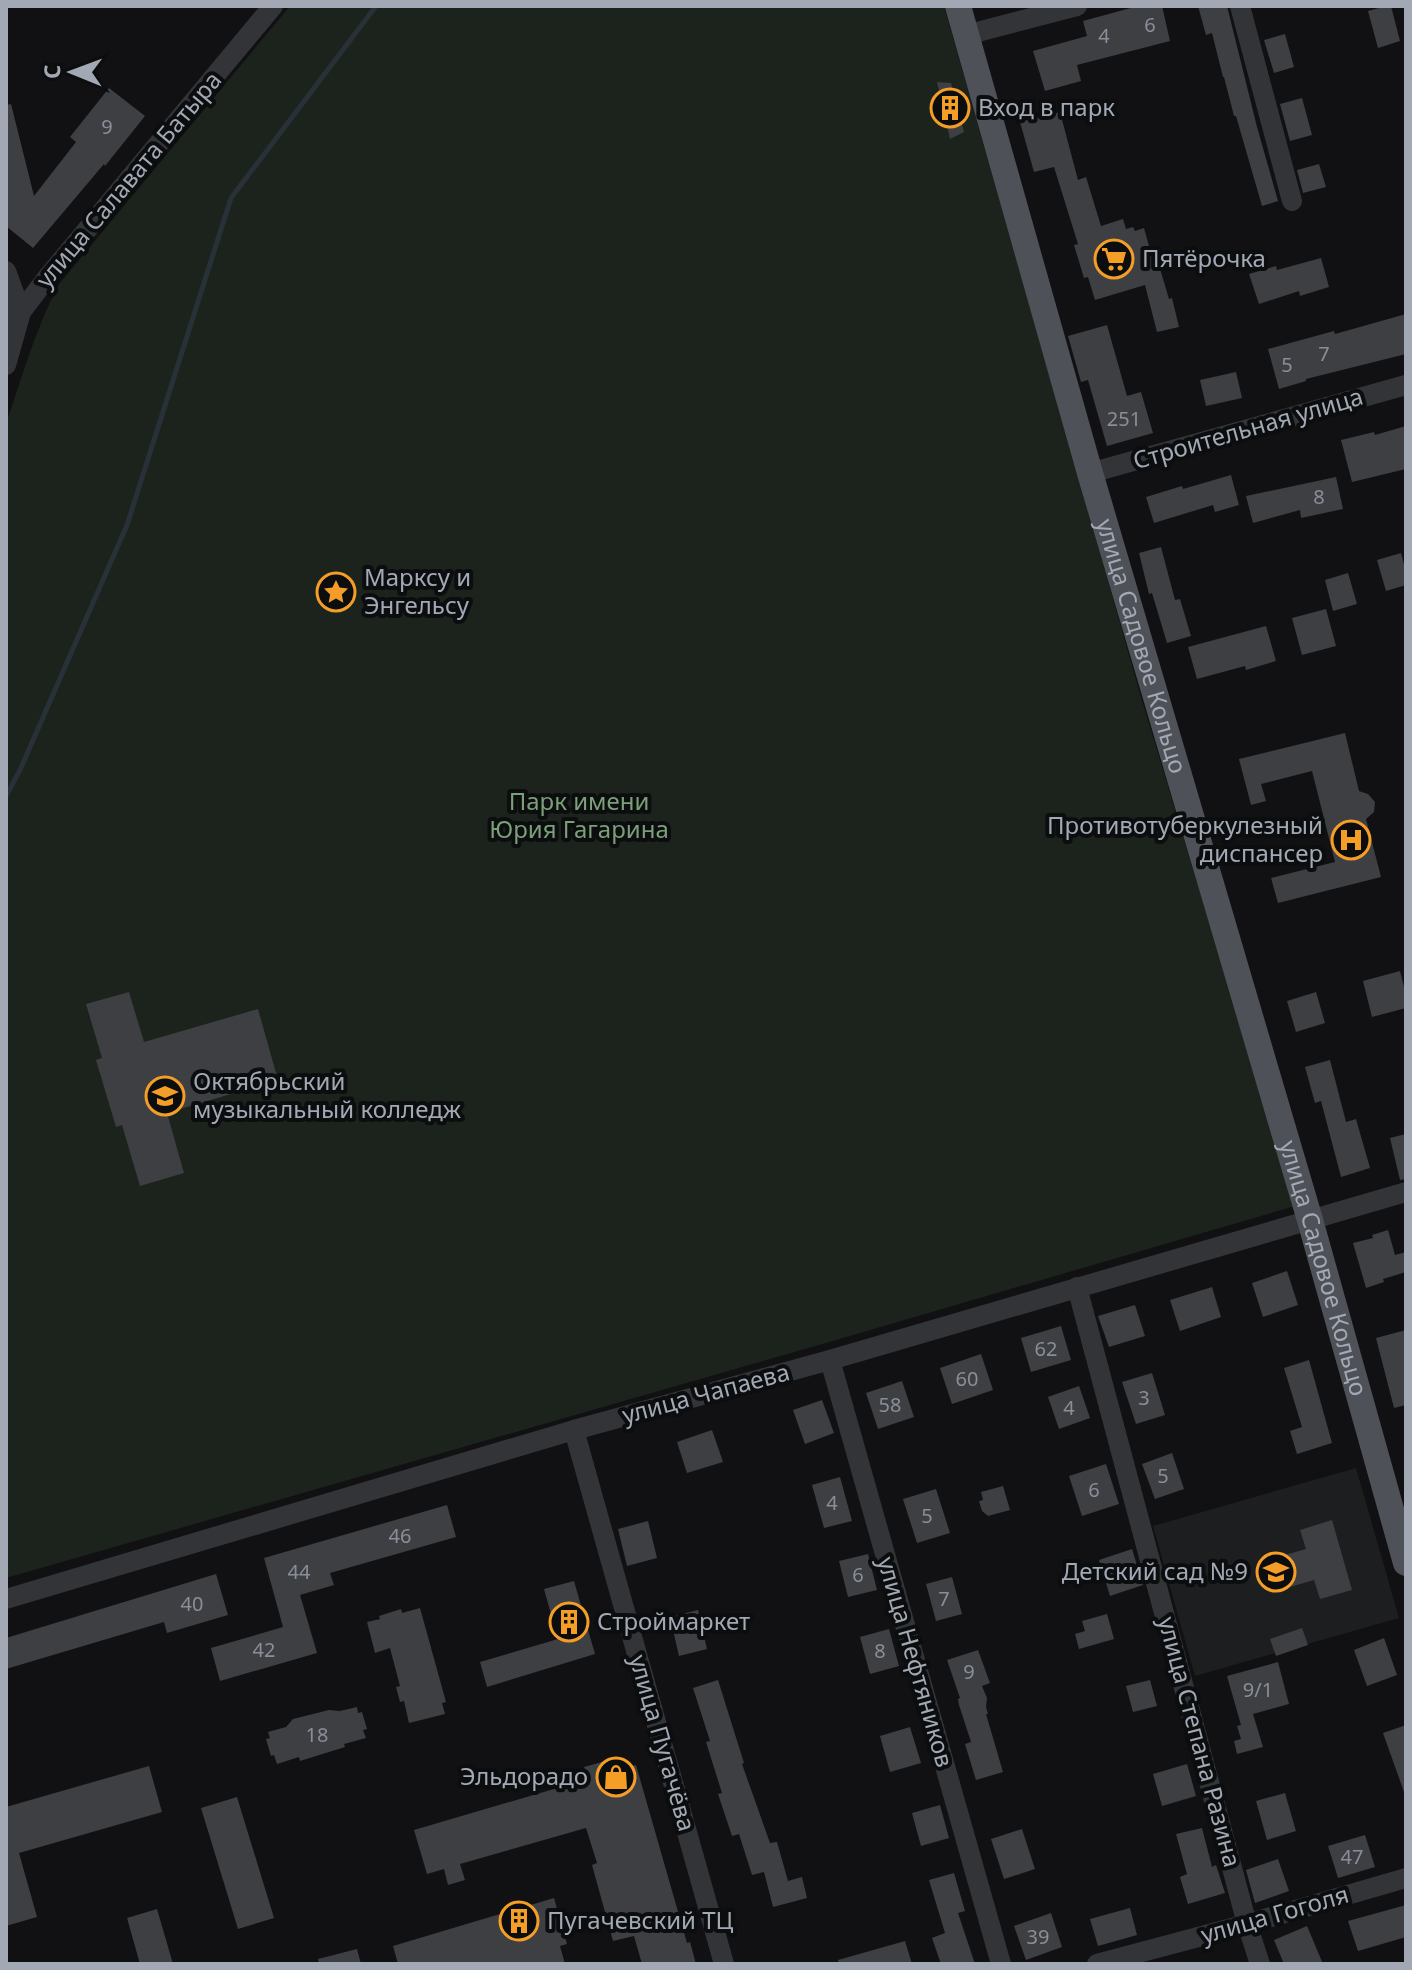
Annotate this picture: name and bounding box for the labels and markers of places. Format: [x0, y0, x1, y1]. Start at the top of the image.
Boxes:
building icon: Вход в парк [929, 87, 971, 129]
place label: Вход в парк [978, 90, 1115, 123]
supermarket icon: Пятёрочка [1093, 238, 1135, 280]
place label: Пятёрочка [1142, 241, 1266, 274]
place label: Марксу и Энгельсу [364, 560, 471, 621]
place icon: Марксу и Энгельсу [315, 571, 357, 613]
place label: Противотуберкулезный диспансер [1047, 808, 1323, 869]
hospital icon: Противотуберкулезный диспансер [1330, 819, 1372, 861]
place label: Октябрьский музыкальный колледж [193, 1064, 462, 1125]
school or university icon: Октябрьский музыкальный колледж [144, 1075, 186, 1117]
school or university icon: Детский сад №9 [1255, 1551, 1297, 1593]
place label: Детский сад №9 [1062, 1554, 1248, 1587]
building icon: Строймаркет [548, 1601, 590, 1643]
place label: Строймаркет [597, 1604, 750, 1637]
shop icon: Эльдорадо [595, 1756, 637, 1798]
place label: Эльдорадо [460, 1759, 588, 1792]
building icon: Пугачевский ТЦ [498, 1900, 540, 1942]
place label: Пугачевский ТЦ [547, 1903, 734, 1936]

